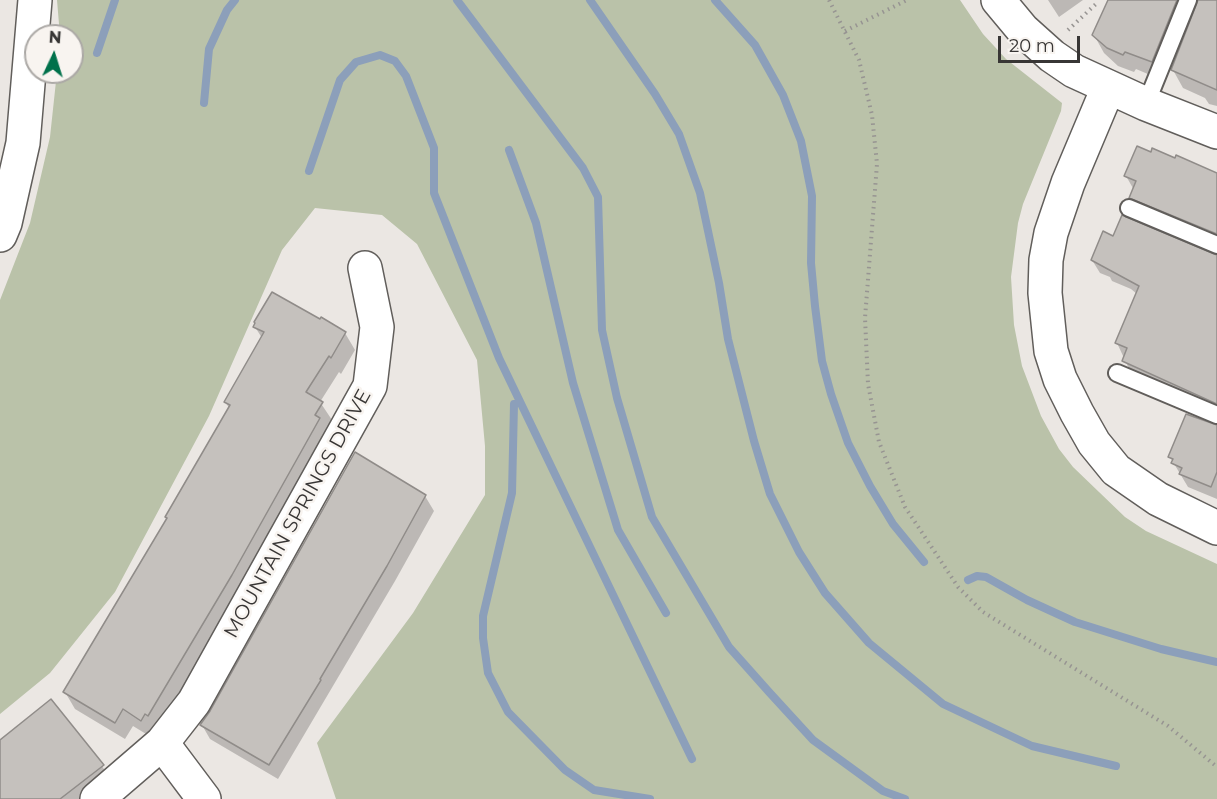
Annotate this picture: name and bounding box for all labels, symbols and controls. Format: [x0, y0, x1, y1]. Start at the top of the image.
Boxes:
north arrow [24, 24, 84, 84]
scale bar [1001, 24, 1084, 62]
text: N [48, 28, 62, 47]
text: 20 m [1009, 35, 1055, 57]
street label: MOUNTAIN SPRINGS DRIVE [219, 385, 377, 643]

